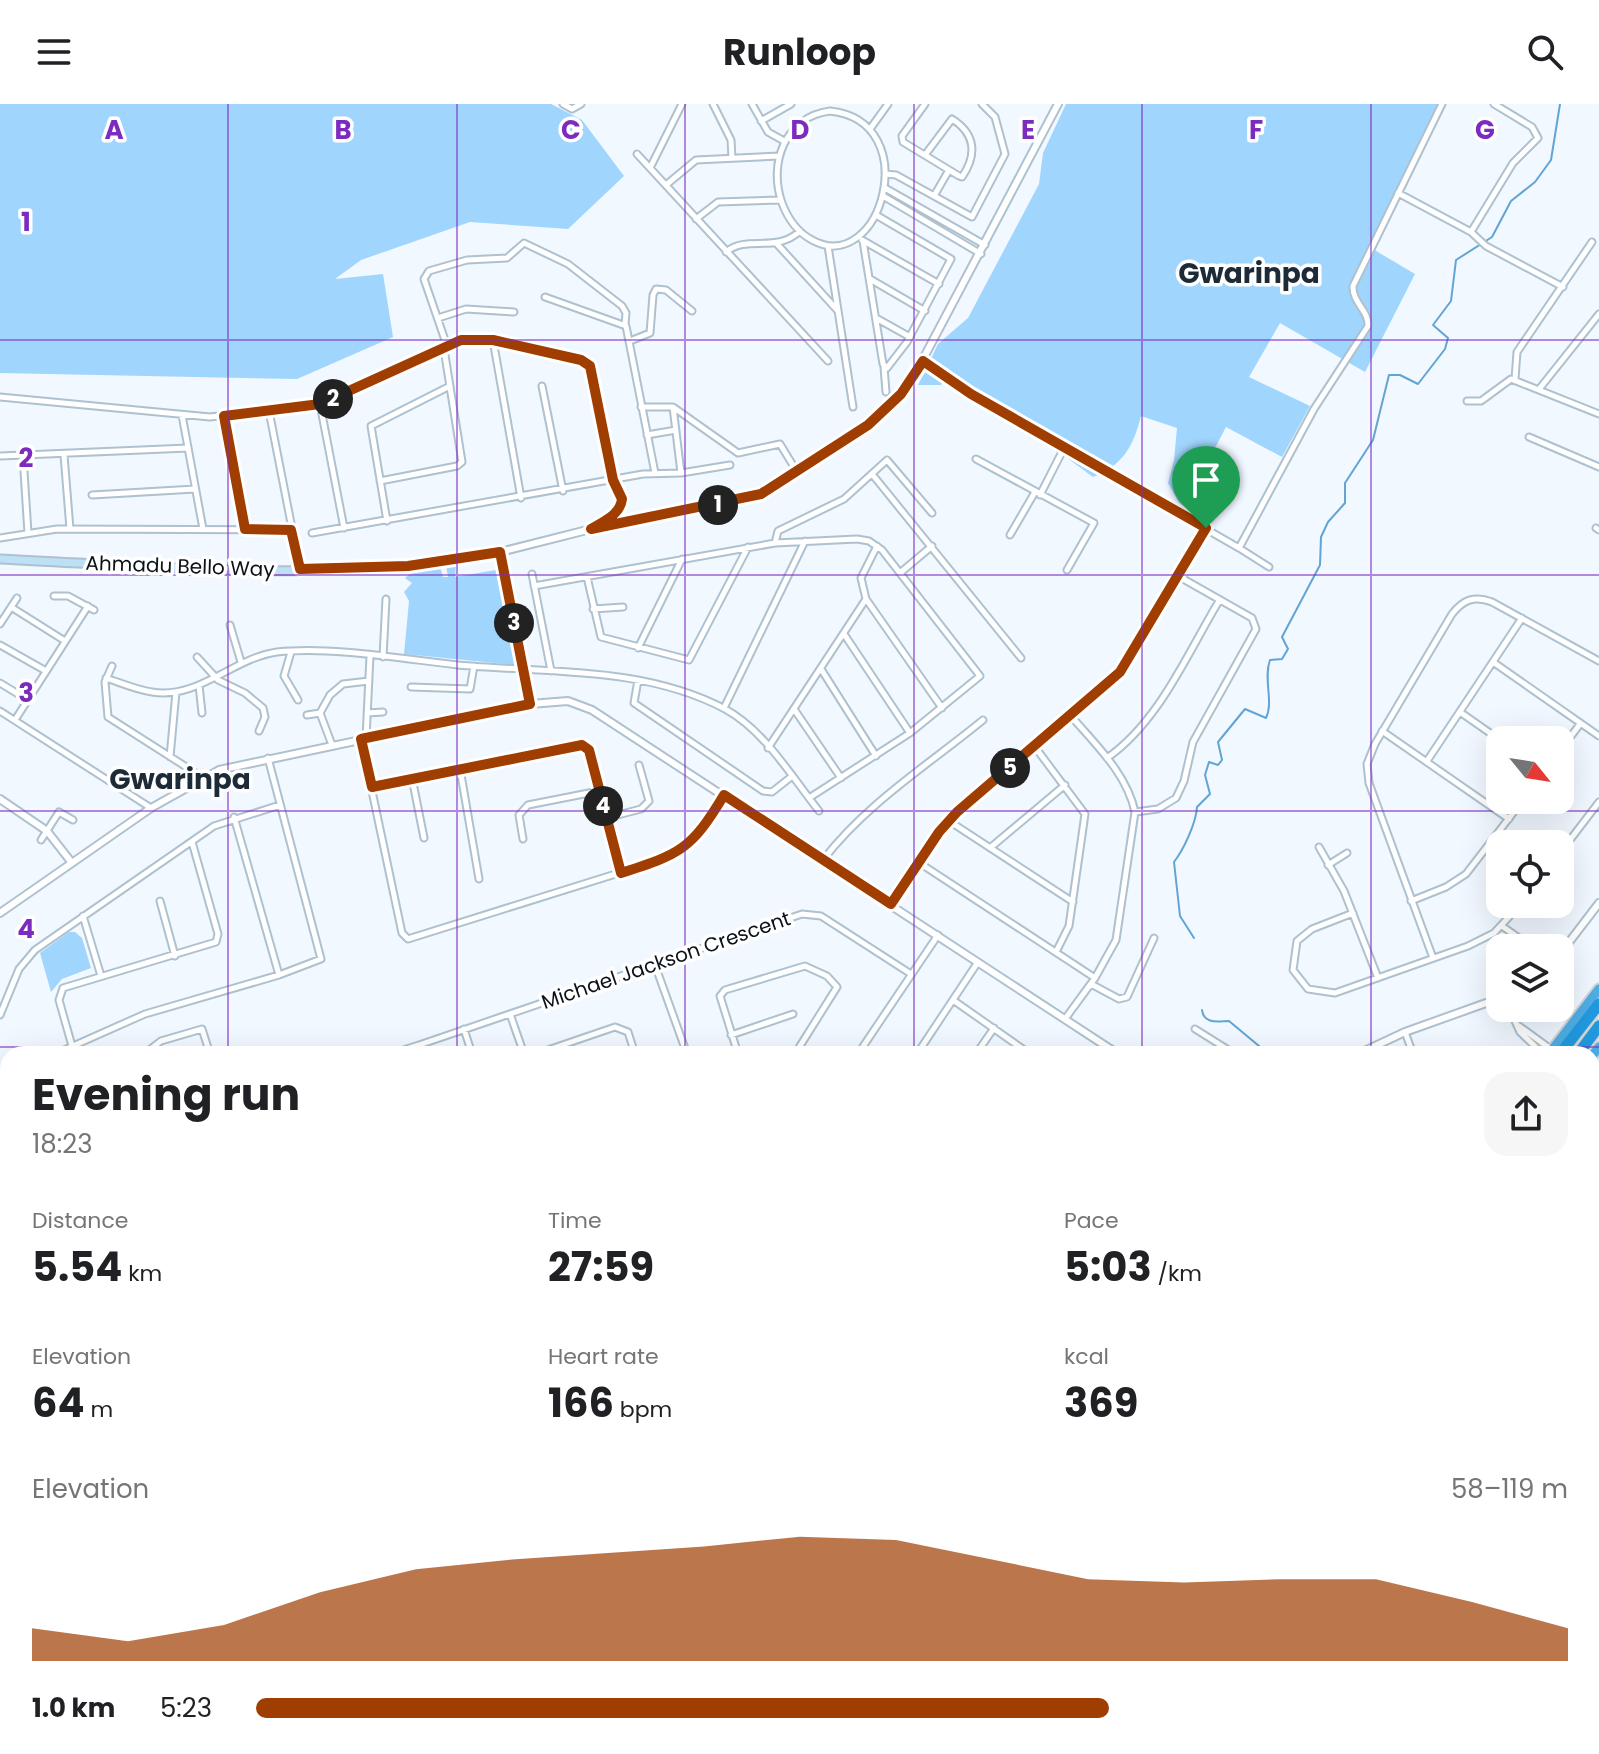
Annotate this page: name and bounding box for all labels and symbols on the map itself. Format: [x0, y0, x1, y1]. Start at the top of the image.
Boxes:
text: A [104, 112, 124, 148]
text: B [334, 112, 352, 148]
text: C [561, 112, 581, 148]
text: D [791, 112, 810, 148]
text: E [1021, 112, 1035, 148]
text: F [1249, 112, 1263, 148]
text: G [1475, 112, 1495, 148]
text: 1 [21, 204, 31, 240]
district label: Gwarinpa [1178, 254, 1320, 293]
pin: 2 [313, 379, 353, 419]
text: 2 [19, 440, 34, 476]
pin [1172, 446, 1240, 528]
pin: 1 [698, 485, 738, 525]
street label: Ahmadu Bello Way [85, 549, 275, 583]
pin: 3 [494, 603, 534, 643]
text: 3 [18, 675, 34, 711]
north arrow [1486, 726, 1574, 814]
pin: 5 [990, 748, 1030, 788]
district label: Gwarinpa [109, 760, 251, 799]
pin: 4 [583, 786, 623, 826]
street label: Michael Jackson Crescent [538, 904, 794, 1016]
text: 4 [17, 911, 35, 947]

